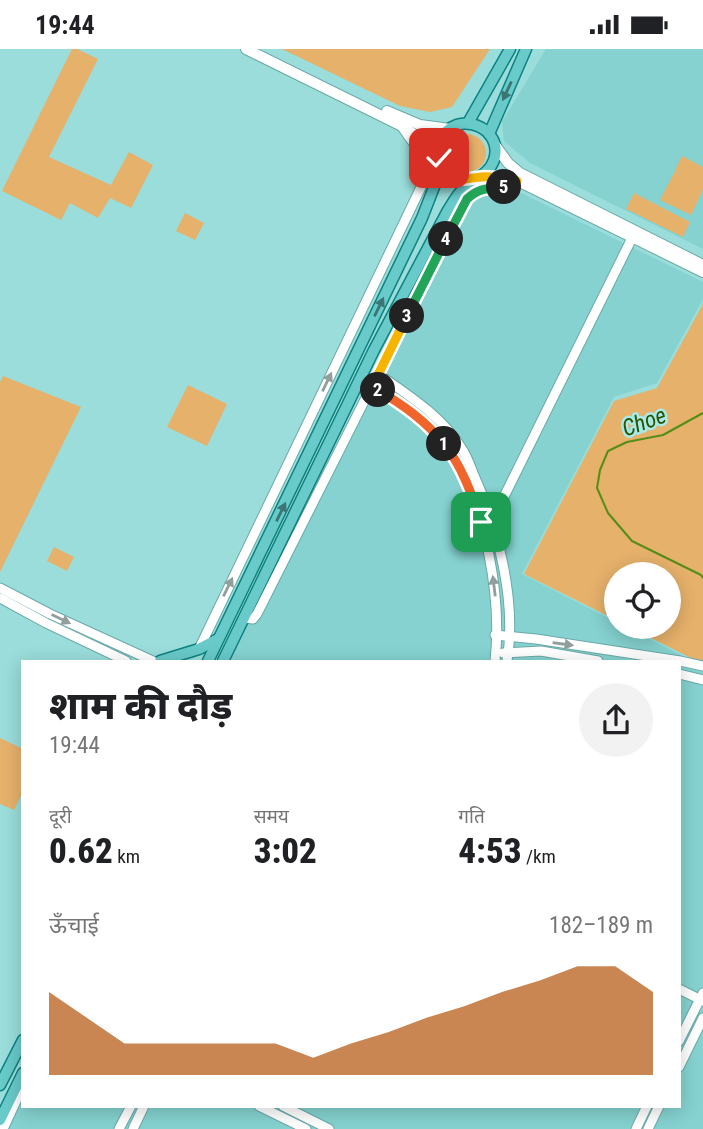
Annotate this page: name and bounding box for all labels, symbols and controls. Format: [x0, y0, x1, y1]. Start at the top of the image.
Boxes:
text: 19:44 [35, 10, 95, 40]
one-way arrow [501, 81, 513, 101]
pin [409, 128, 469, 188]
icon: check [420, 139, 458, 177]
pin: 5 [486, 169, 522, 205]
text: 5 [499, 175, 508, 198]
pin: 4 [428, 221, 464, 257]
text: 4 [441, 227, 450, 250]
one-way arrow [374, 297, 385, 317]
pin: 3 [390, 299, 424, 333]
text: 3 [402, 304, 411, 327]
one-way arrow [321, 372, 333, 392]
pin: 2 [360, 373, 396, 407]
text: 2 [373, 378, 382, 401]
water label: Choe [618, 402, 670, 442]
pin: 1 [426, 427, 462, 461]
text: 1 [439, 432, 448, 455]
pin [451, 492, 511, 552]
one-way arrow [275, 502, 286, 522]
icon: arrive [462, 503, 500, 541]
map controls [604, 562, 681, 639]
button: locate [604, 562, 681, 639]
one-way arrow [488, 575, 499, 597]
one-way arrow [222, 577, 234, 597]
one-way arrow [51, 613, 71, 625]
one-way arrow [552, 639, 574, 650]
button: share [579, 683, 653, 757]
text: शाम की दौड़ [49, 684, 232, 728]
text: 19:44 [49, 732, 100, 759]
text: दूरी [49, 805, 72, 828]
text: समय [254, 805, 289, 828]
text: गति [458, 805, 485, 828]
text: 0.62 [49, 831, 113, 872]
text: 3:02 [254, 831, 317, 872]
text: 4:53 [458, 831, 522, 872]
text: km [113, 845, 140, 868]
text: /km [522, 845, 556, 868]
text: ऊँचाई [49, 912, 99, 939]
text: 182–189 m [549, 912, 653, 939]

